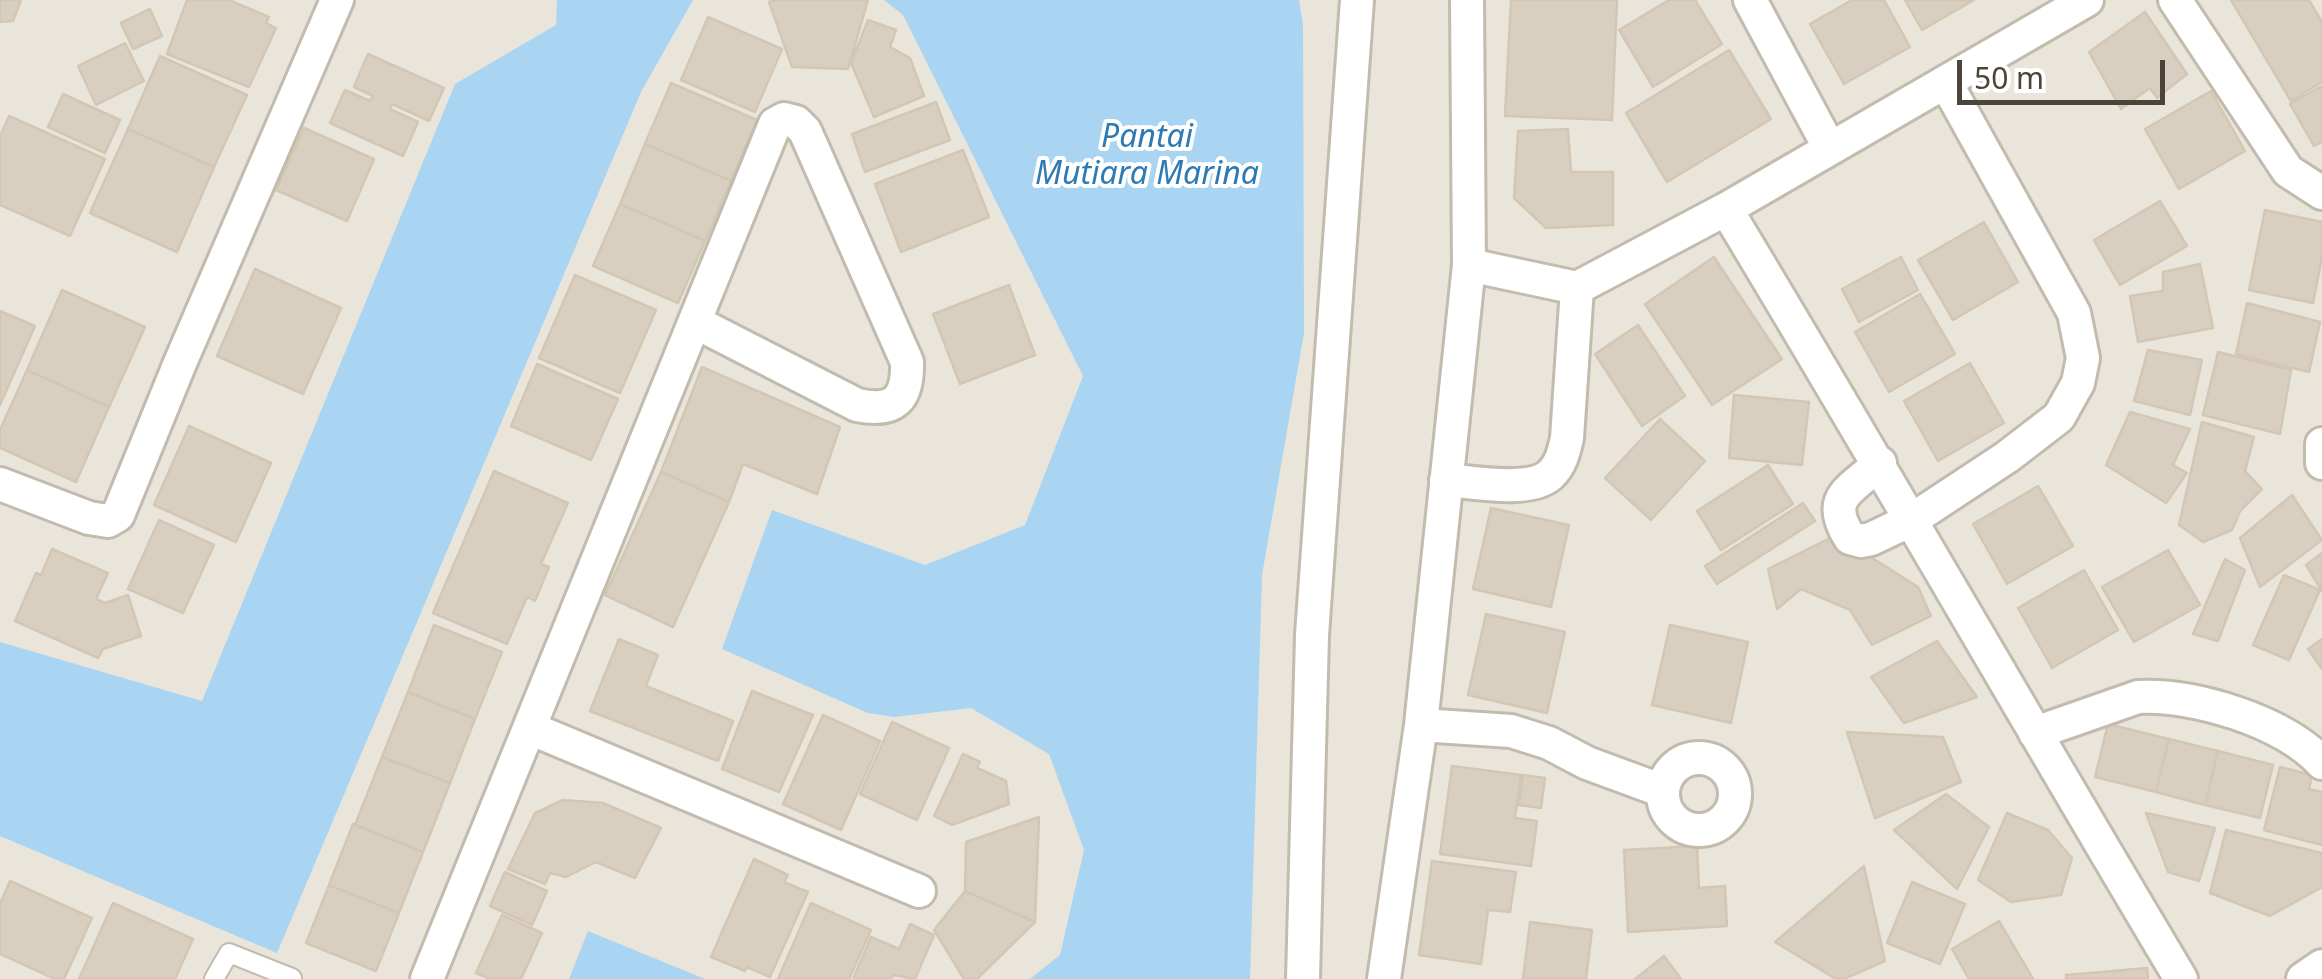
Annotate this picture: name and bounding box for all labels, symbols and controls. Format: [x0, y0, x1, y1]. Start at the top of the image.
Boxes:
scale bar [1962, 40, 2170, 102]
text: 50 m [1974, 57, 2044, 98]
water label: Pantai Mutiara Marina [1035, 119, 1259, 194]

